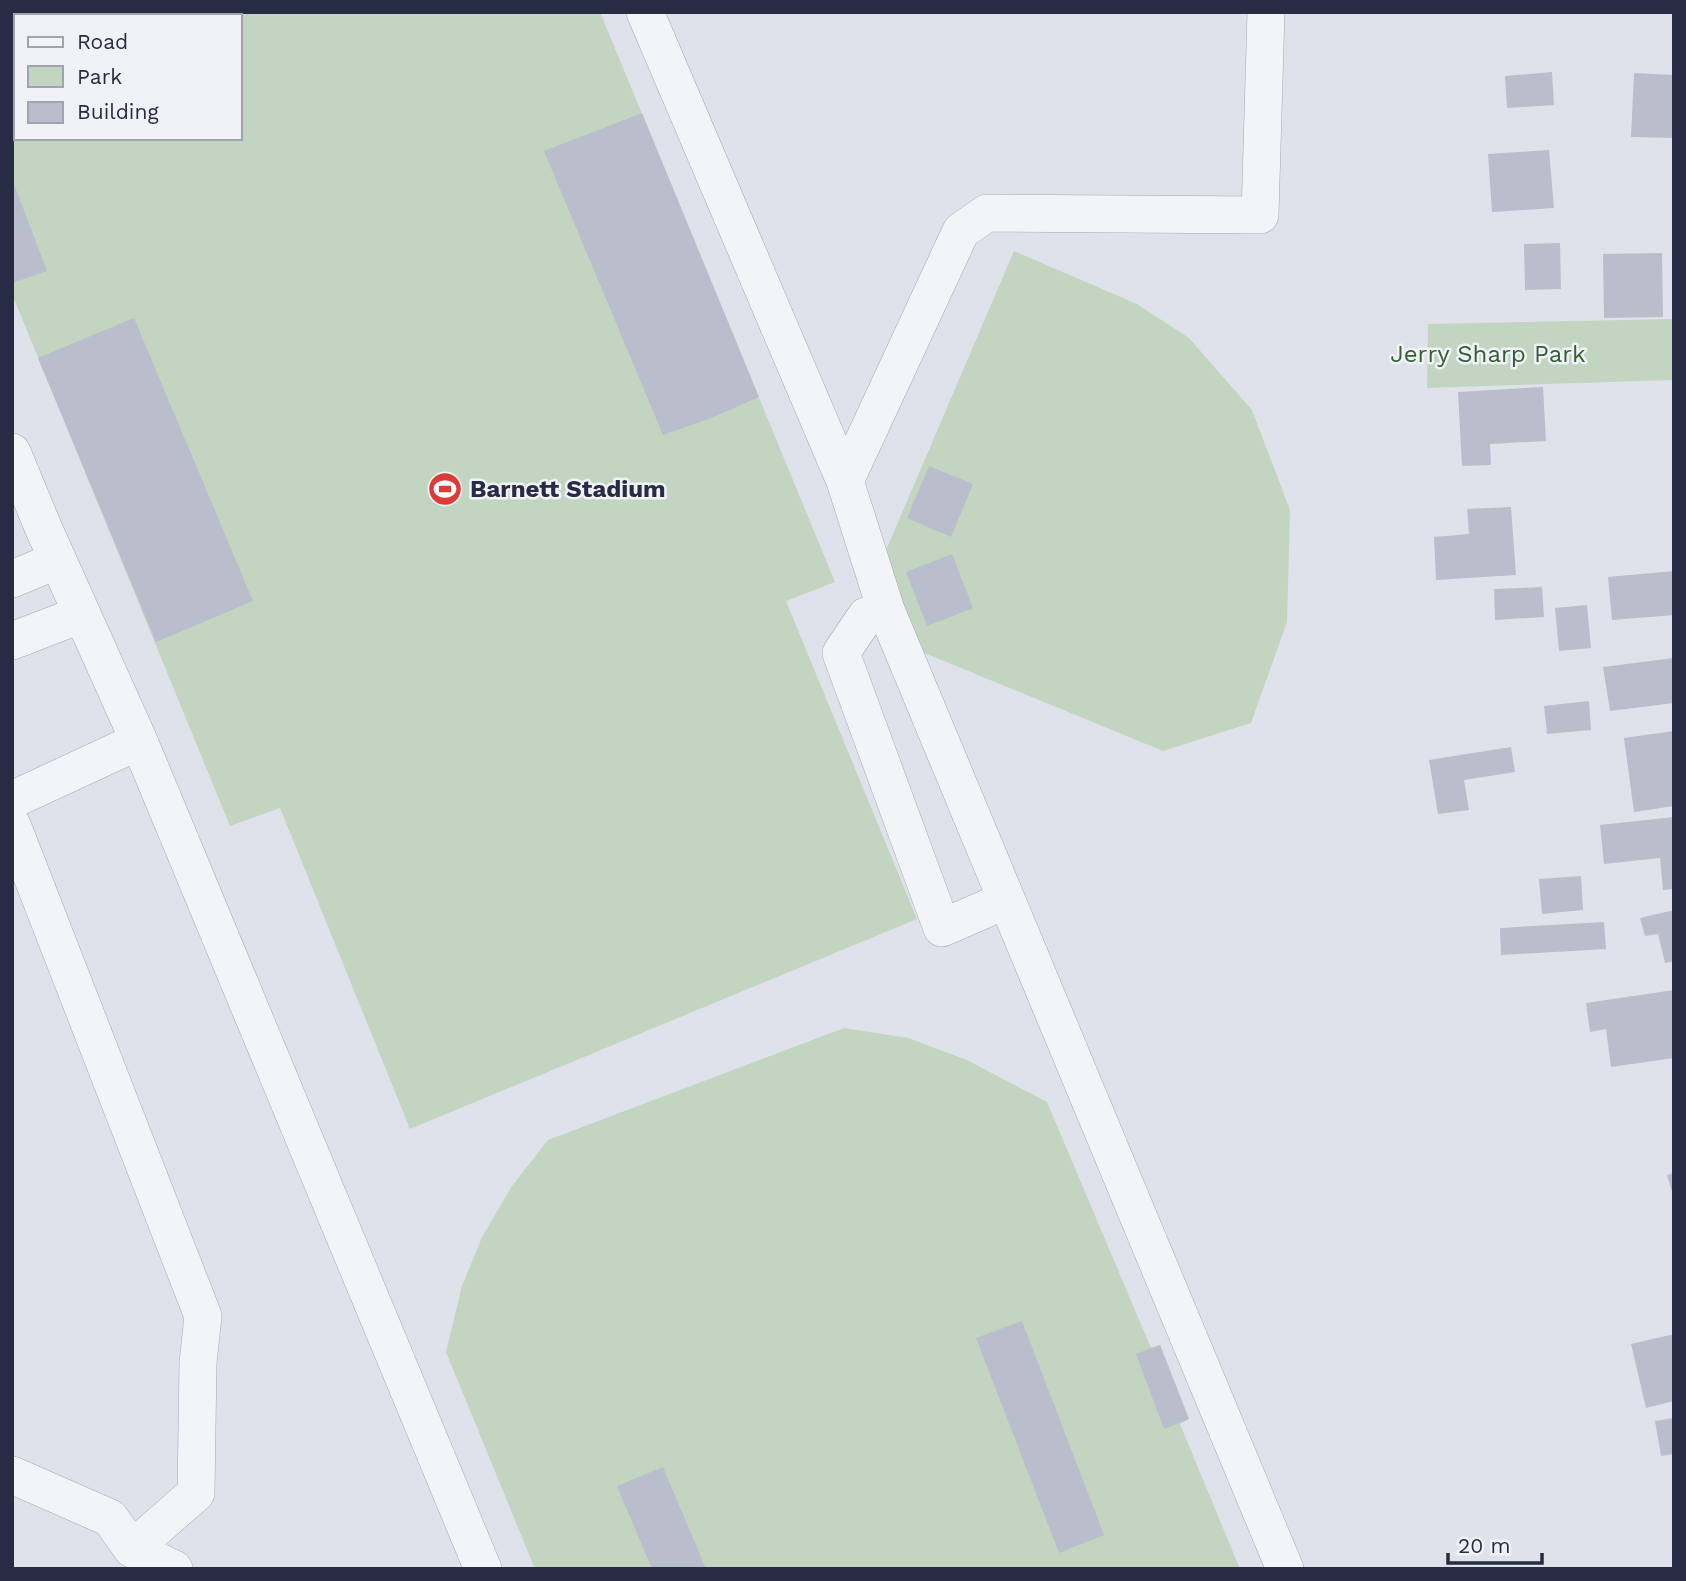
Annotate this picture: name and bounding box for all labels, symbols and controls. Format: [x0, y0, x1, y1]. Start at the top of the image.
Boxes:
legend [14, 14, 242, 140]
text: Road [77, 29, 128, 54]
text: Park [77, 64, 122, 89]
text: Building [77, 99, 159, 124]
park label: Jerry Sharp Park [1390, 340, 1586, 368]
sports icon: Barnett Stadium [426, 470, 464, 508]
place label: Barnett Stadium [470, 475, 666, 503]
scale bar [1448, 1522, 1542, 1566]
text: 20 m [1458, 1533, 1510, 1558]

